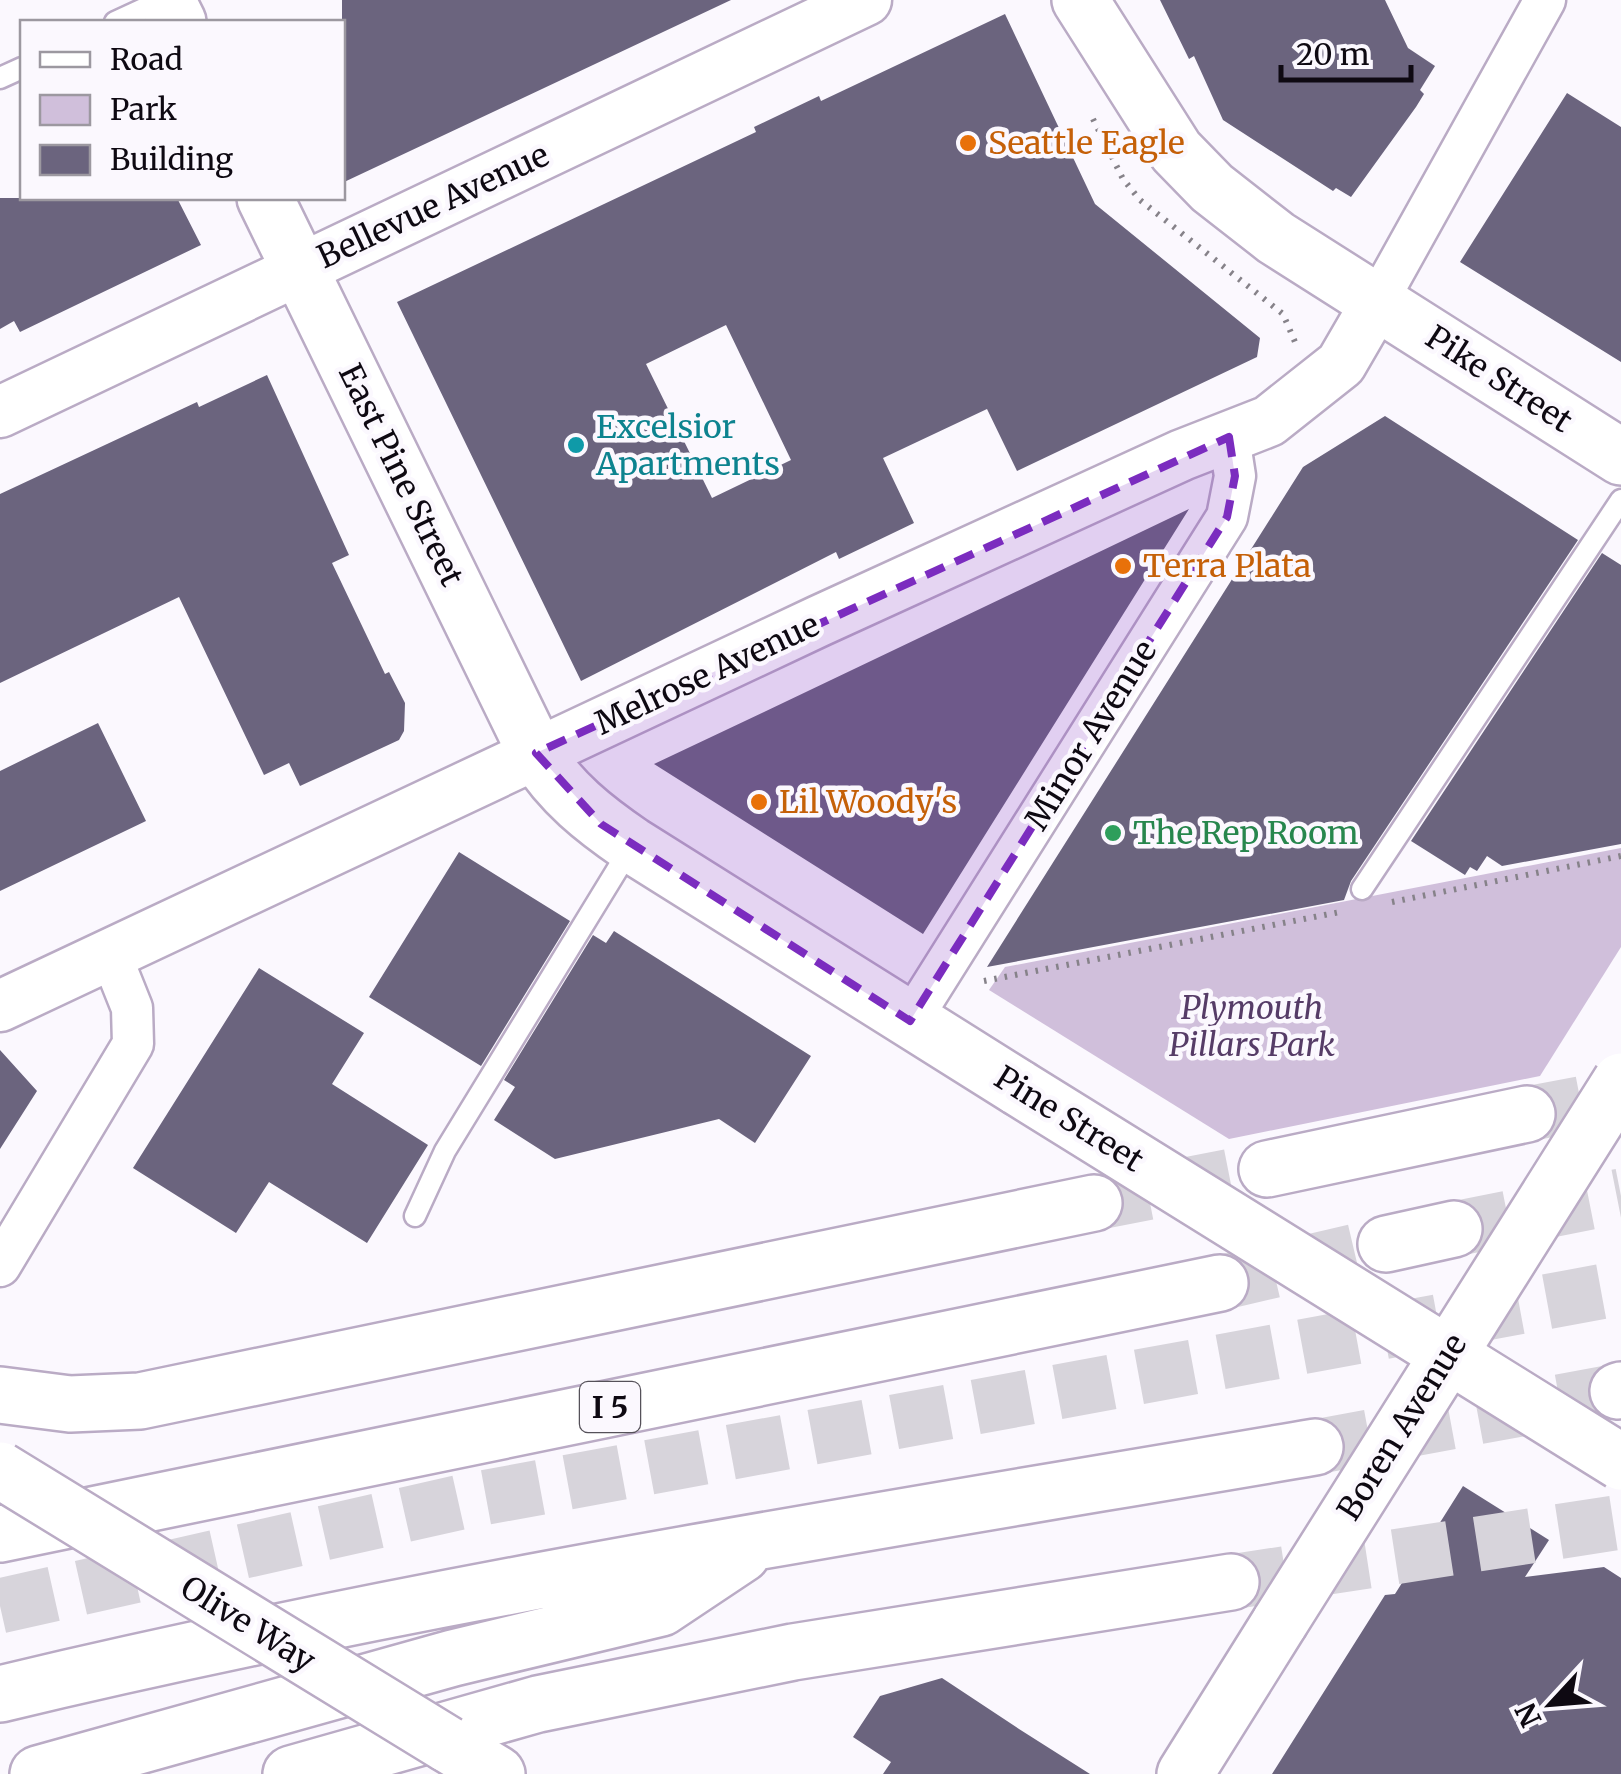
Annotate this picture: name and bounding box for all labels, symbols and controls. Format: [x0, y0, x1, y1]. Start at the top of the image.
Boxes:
legend [20, 20, 345, 200]
scale bar [1281, 20, 1411, 82]
text: 20 m [1296, 35, 1370, 73]
text: Road [110, 40, 183, 78]
text: Park [110, 90, 177, 128]
place label: Seattle Eagle [988, 123, 1185, 163]
marker: Seattle Eagle [957, 132, 979, 154]
street label: Bellevue Avenue [311, 135, 555, 277]
text: Building [110, 140, 233, 178]
street label: Pike Street [1418, 317, 1580, 441]
street label: East Pine Street [330, 357, 472, 593]
place label: Excelsior Apartments [595, 407, 780, 484]
marker: Excelsior Apartments [565, 434, 587, 456]
place label: Terra Plata [1143, 546, 1311, 586]
marker: Terra Plata [1112, 555, 1134, 577]
street label: Melrose Avenue [589, 605, 825, 743]
street label: Minor Avenue [1017, 633, 1165, 837]
place label: Lil Woody's [779, 782, 957, 822]
marker: Lil Woody's [748, 791, 770, 813]
place label: The Rep Room [1133, 813, 1359, 853]
marker: The Rep Room [1102, 822, 1124, 844]
park label: Plymouth Pillars Park [1169, 988, 1335, 1065]
street label: Pine Street [987, 1058, 1151, 1181]
street label: Boren Avenue [1329, 1326, 1475, 1528]
road number: I 5 [580, 1382, 640, 1432]
street label: Olive Way [174, 1567, 323, 1681]
north arrow [1501, 1654, 1601, 1754]
text: N [1508, 1697, 1550, 1733]

